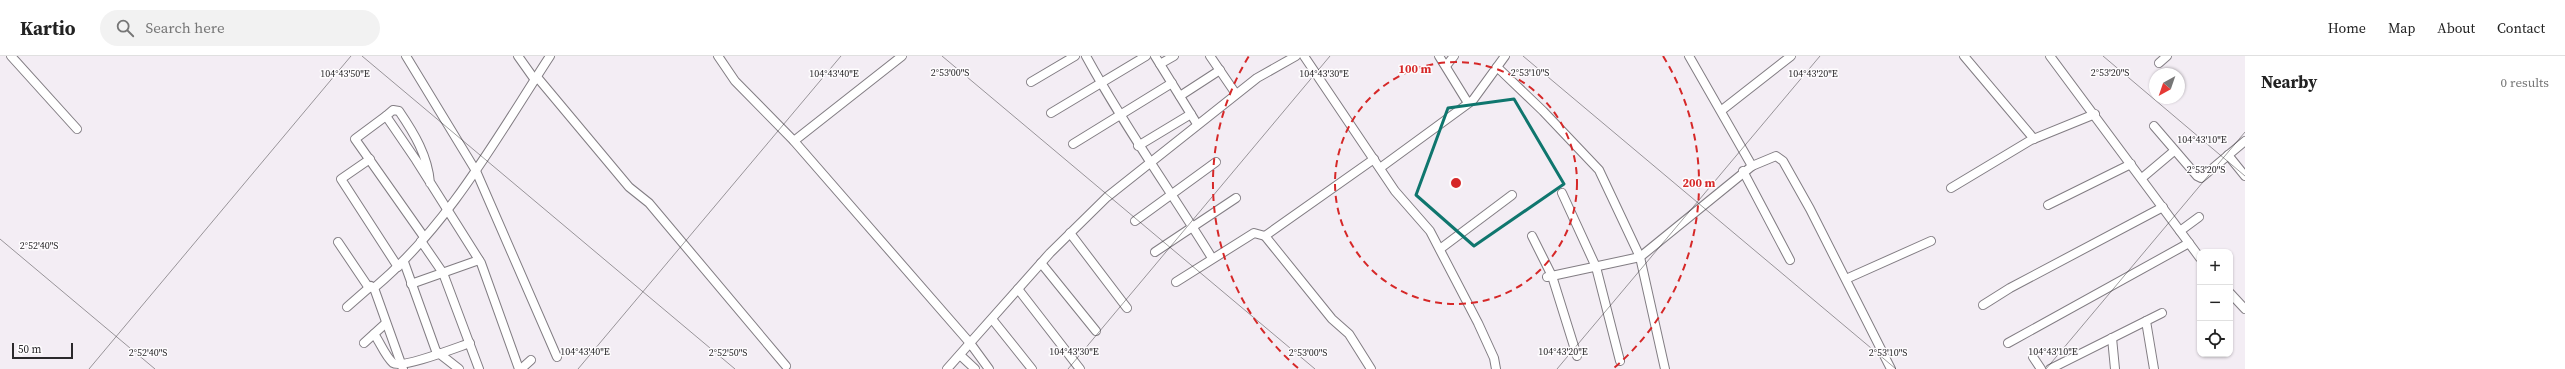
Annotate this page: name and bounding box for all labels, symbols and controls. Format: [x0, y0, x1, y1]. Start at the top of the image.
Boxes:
search box [100, 10, 380, 46]
text: Kartio [20, 15, 76, 41]
icon: search [114, 17, 136, 39]
text: Search here [146, 17, 225, 38]
text: Home [2328, 18, 2366, 38]
text: Map [2388, 18, 2415, 38]
text: About [2437, 18, 2475, 38]
text: Contact [2497, 18, 2545, 38]
text: 100 m [1399, 61, 1432, 77]
text: 2°53'00"S [931, 66, 969, 79]
text: 2°53'10"S [1511, 66, 1549, 79]
text: 2°53'20"S [2091, 66, 2129, 79]
text: 104°43'50"E [320, 67, 370, 80]
text: 104°43'40"E [809, 67, 859, 80]
text: 104°43'30"E [1299, 67, 1349, 80]
text: 104°43'20"E [1788, 67, 1838, 80]
north arrow [2149, 68, 2185, 104]
text: Nearby [2261, 70, 2317, 94]
text: 0 results [2501, 74, 2549, 91]
text: 104°43'10"E [2177, 133, 2227, 146]
text: 2°53'20"S [2187, 163, 2225, 176]
text: 200 m [1683, 175, 1716, 191]
centre of rings [1449, 176, 1463, 190]
text: 2°52'40"S [20, 239, 58, 252]
map controls [2197, 249, 2233, 357]
button: + [2197, 249, 2233, 285]
button: − [2197, 285, 2233, 321]
button: locate [2197, 321, 2233, 357]
scale bar [12, 341, 73, 360]
text: 50 m [18, 342, 41, 357]
text: 104°43'40"E [560, 345, 610, 358]
text: 104°43'30"E [1049, 345, 1099, 358]
text: 104°43'20"E [1538, 345, 1588, 358]
text: 104°43'10"E [2028, 345, 2078, 358]
text: 2°52'40"S [129, 346, 167, 359]
text: 2°52'50"S [709, 346, 747, 359]
text: 2°53'00"S [1289, 346, 1327, 359]
text: 2°53'10"S [1869, 346, 1907, 359]

